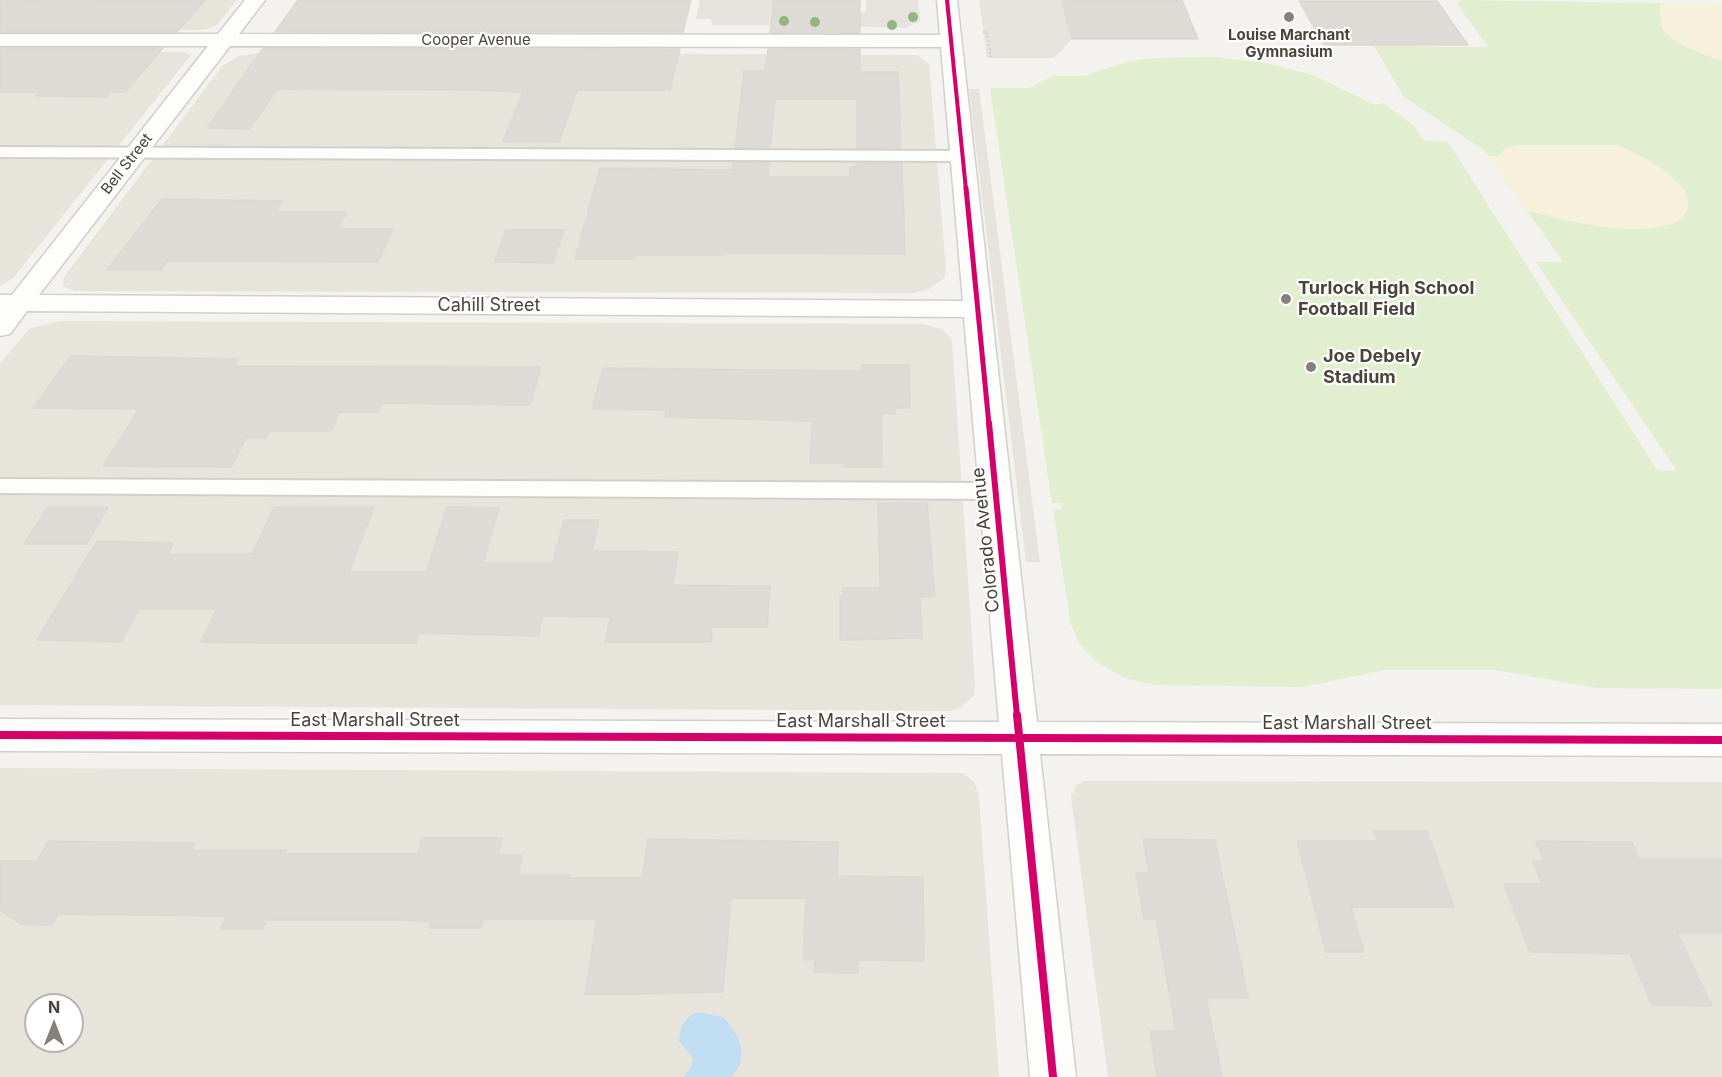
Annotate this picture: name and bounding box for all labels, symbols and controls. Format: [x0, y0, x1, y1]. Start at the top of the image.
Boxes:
marker: Louise Marchant Gymnasium [1282, 10, 1296, 24]
place label: Louise Marchant Gymnasium [1228, 26, 1350, 61]
street label: Cooper Avenue [421, 31, 531, 49]
street label: Bell Street [98, 130, 156, 198]
place label: Turlock High School Football Field [1298, 278, 1474, 320]
marker: Turlock High School Football Field [1279, 292, 1293, 306]
street label: Cahill Street [438, 295, 540, 317]
place label: Joe Debely Stadium [1323, 346, 1421, 388]
marker: Joe Debely Stadium [1304, 360, 1318, 374]
street label: Colorado Avenue [968, 466, 1004, 614]
street label: East Marshall Street [290, 710, 460, 732]
street label: East Marshall Street [776, 711, 946, 733]
street label: East Marshall Street [1262, 713, 1432, 735]
north arrow [24, 993, 84, 1053]
text: N [48, 997, 60, 1017]

